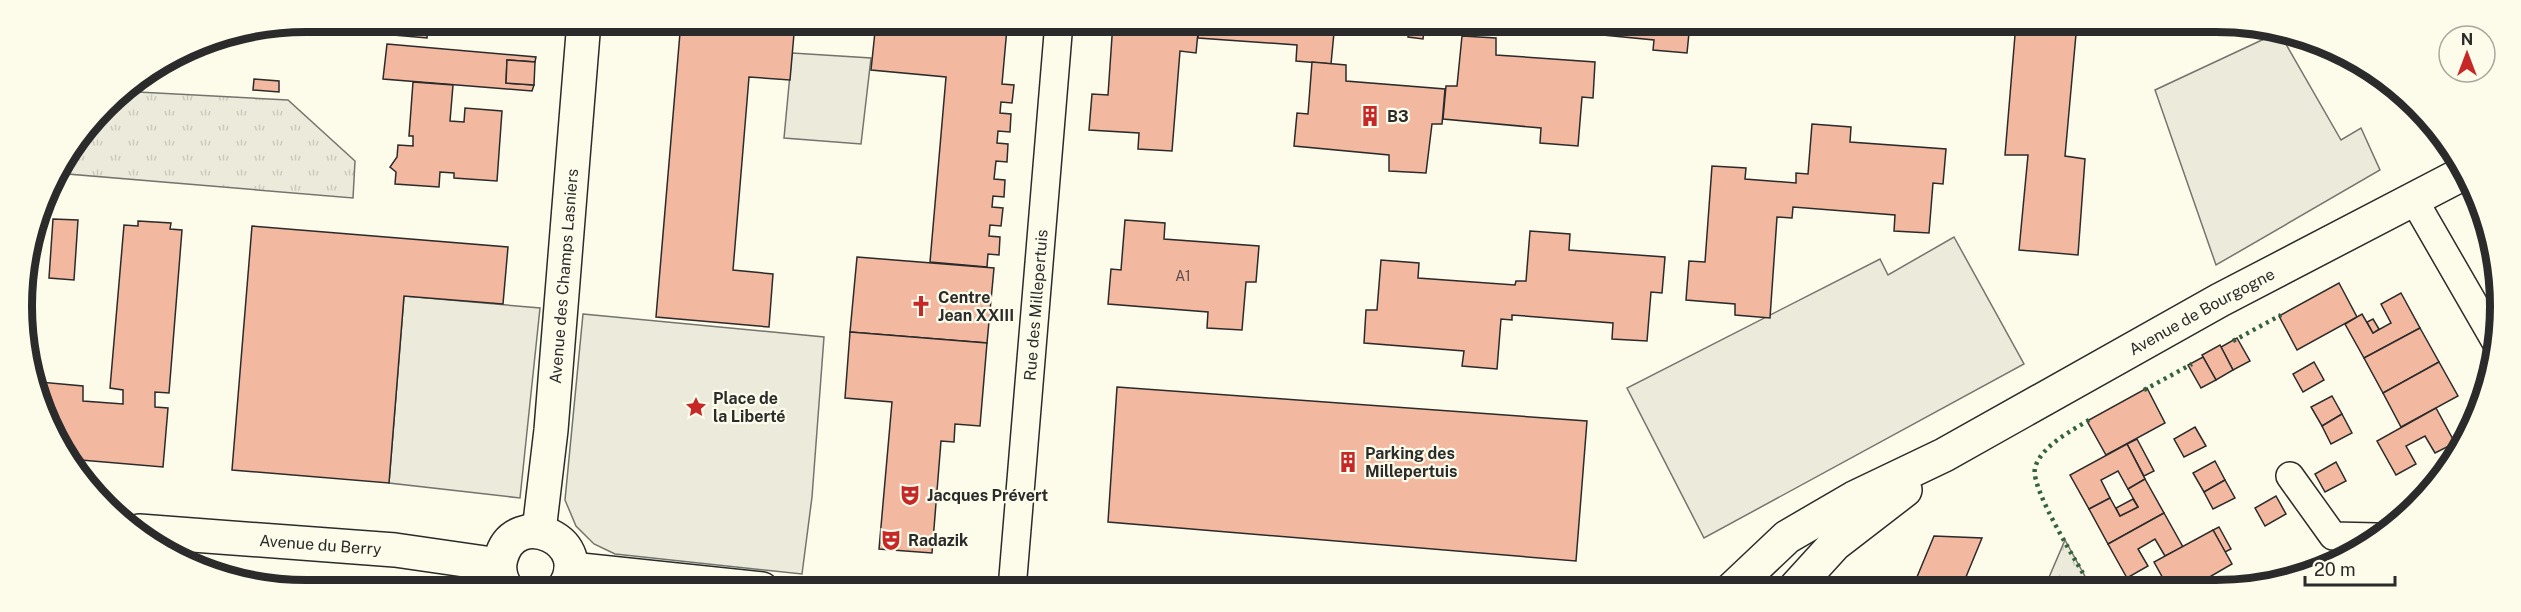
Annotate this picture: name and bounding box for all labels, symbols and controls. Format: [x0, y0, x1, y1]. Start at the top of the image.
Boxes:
north arrow [2437, 24, 2497, 84]
text: N [2461, 30, 2473, 49]
building icon: B3 [1358, 104, 1382, 128]
place label: B3 [1387, 107, 1409, 126]
street label: Avenue des Champs Lasniers [545, 168, 582, 385]
street label: Rue des Millepertuis [1020, 229, 1051, 381]
street label: Avenue de Bourgogne [2125, 264, 2278, 359]
house number: A1 [1175, 268, 1191, 284]
place label: Centre Jean XXIII [938, 288, 1014, 325]
church icon: Centre Jean XXIII [909, 294, 933, 318]
place label: Place de la Liberté [713, 389, 786, 426]
place icon: Place de la Liberté [684, 395, 708, 419]
place label: Parking des Millepertuis [1365, 444, 1457, 481]
building icon: Parking des Millepertuis [1336, 450, 1360, 474]
theatre icon: Jacques Prévert [898, 483, 922, 507]
place label: Jacques Prévert [927, 486, 1048, 505]
theatre icon: Radazik [879, 528, 903, 552]
street label: Avenue du Berry [259, 530, 383, 559]
place label: Radazik [908, 531, 968, 550]
scale bar [2305, 549, 2395, 587]
text: 20 m [2314, 559, 2356, 580]

